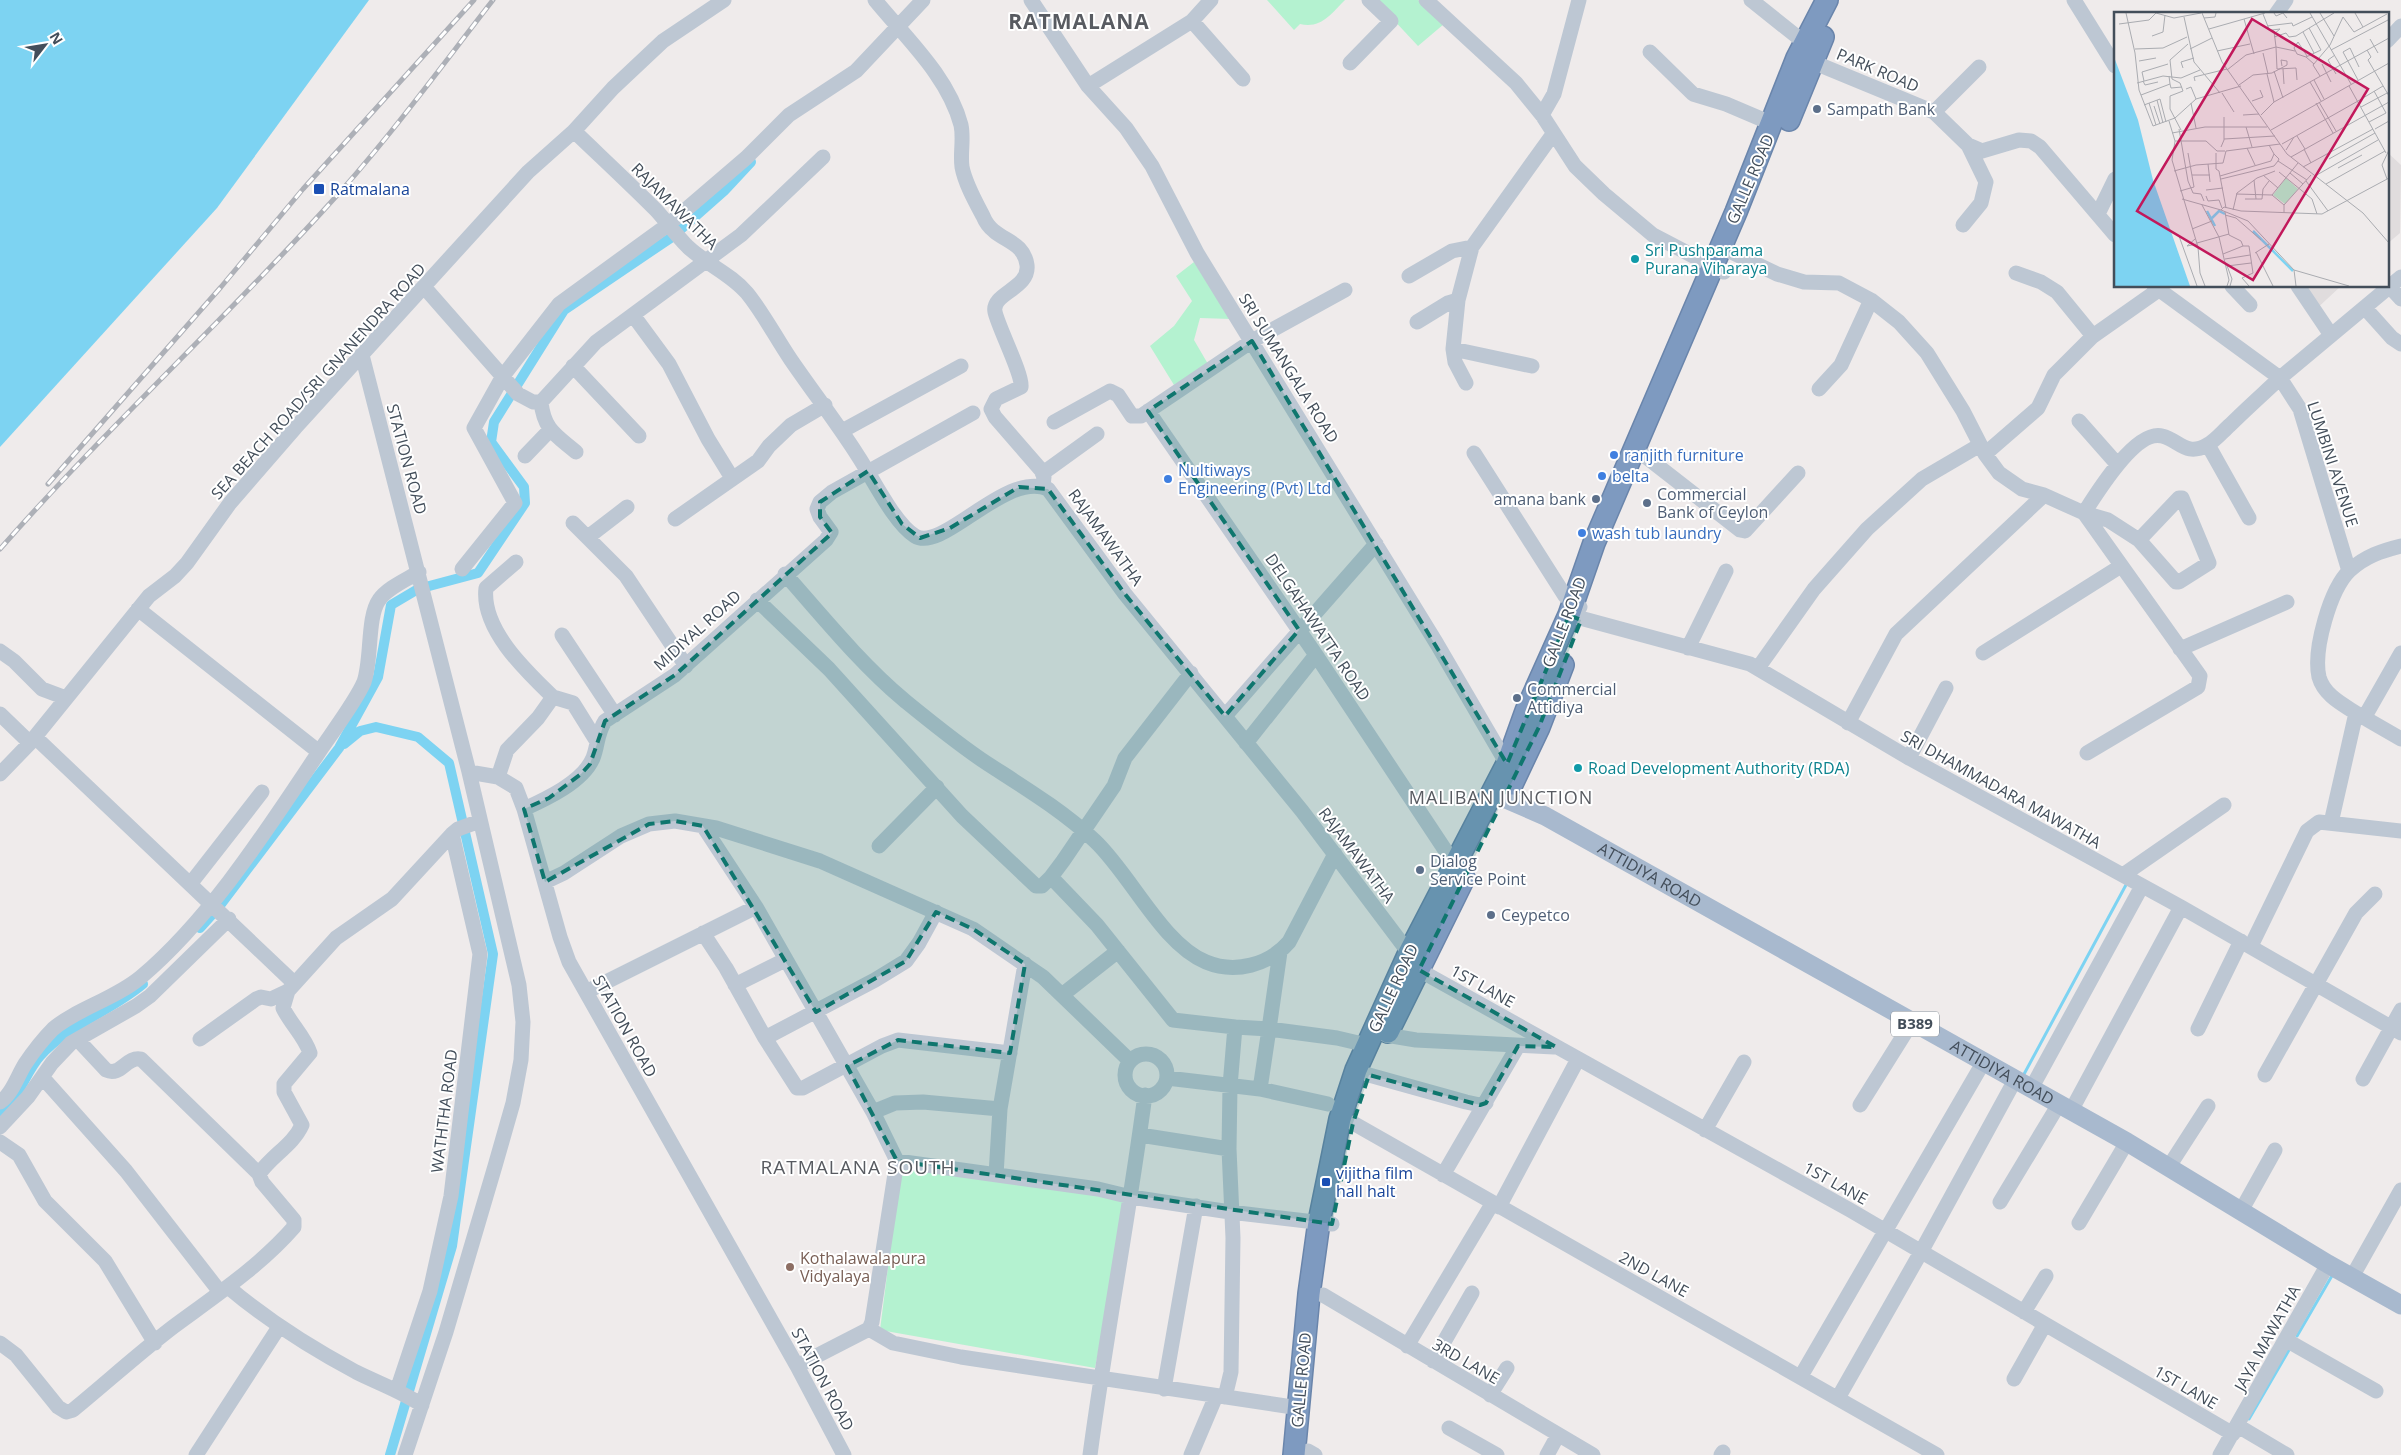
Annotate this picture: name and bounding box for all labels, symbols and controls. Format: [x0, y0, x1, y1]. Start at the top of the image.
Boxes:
district label: RATMALANA [1008, 7, 1150, 35]
inset map [2114, 12, 2388, 288]
north arrow [20, 20, 70, 70]
text: N [45, 28, 68, 48]
street label: PARK ROAD [1833, 43, 1923, 97]
place label: Sampath Bank [1827, 98, 1936, 120]
marker: Sampath Bank [1811, 103, 1823, 115]
street label: GALLE ROAD [1721, 131, 1779, 227]
street label: RAJAMAWATHA [627, 158, 724, 255]
place label: Ratmalana [330, 178, 410, 200]
marker: Ratmalana [312, 182, 326, 196]
place label: Sri Pushparama Purana Viharaya [1645, 239, 1767, 279]
marker: Sri Pushparama Purana Viharaya [1629, 253, 1641, 265]
street label: SEA BEACH ROAD/SRI GNANENDRA ROAD [206, 258, 430, 504]
street label: SRI SUMANGALA ROAD [1234, 289, 1344, 447]
street label: LUMBINI AVENUE [2302, 398, 2364, 530]
street label: STATION ROAD [382, 401, 432, 517]
place label: ranjith furniture [1624, 444, 1744, 466]
marker: ranjith furniture [1608, 449, 1620, 461]
place label: Nultiways Engineering (Pvt) Ltd [1178, 459, 1331, 499]
place label: belta [1612, 465, 1649, 487]
marker: belta [1596, 470, 1608, 482]
marker: Nultiways Engineering (Pvt) Ltd [1162, 473, 1174, 485]
place label: Commercial Bank of Ceylon [1657, 483, 1768, 523]
street label: RAJAMAWATHA [1063, 484, 1149, 591]
place label: amana bank [1494, 488, 1587, 510]
marker: amana bank [1590, 493, 1602, 505]
marker: Commercial Bank of Ceylon [1641, 497, 1653, 509]
place label: wash tub laundry [1592, 522, 1722, 544]
marker: wash tub laundry [1576, 527, 1588, 539]
street label: DELGAHAWATTA ROAD [1260, 549, 1376, 705]
street label: GALLE ROAD [1537, 573, 1591, 671]
street label: MIDIYAL ROAD [649, 585, 745, 675]
place label: Commercial Attidiya [1527, 678, 1616, 718]
marker: Commercial Attidiya [1511, 692, 1523, 704]
street label: SRI DHAMMADARA MAWATHA [1897, 725, 2106, 854]
place label: Road Development Authority (RDA) [1588, 757, 1850, 779]
marker: Road Development Authority (RDA) [1572, 762, 1584, 774]
district label: MALIBAN JUNCTION [1409, 785, 1593, 809]
street label: RAJAMAWATHA [1314, 803, 1401, 908]
street label: ATTIDIYA ROAD [1594, 837, 1706, 913]
place label: Dialog Service Point [1430, 850, 1526, 890]
marker: Dialog Service Point [1414, 864, 1426, 876]
place label: Ceypetco [1501, 904, 1570, 926]
marker: Ceypetco [1485, 909, 1497, 921]
street label: GALLE ROAD [1363, 940, 1423, 1036]
street label: 1ST LANE [1447, 959, 1519, 1013]
street label: STATION ROAD [588, 971, 662, 1081]
road number: B389 [1891, 1012, 1939, 1036]
street label: ATTIDIYA ROAD [1947, 1034, 2058, 1110]
street label: WATHTHA ROAD [425, 1048, 463, 1174]
district label: RATMALANA SOUTH [760, 1154, 956, 1180]
street label: 1ST LANE [1800, 1156, 1872, 1210]
place label: vijitha film hall halt [1336, 1162, 1413, 1202]
marker: vijitha film hall halt [1320, 1176, 1332, 1188]
street label: 2ND LANE [1615, 1246, 1693, 1302]
place label: Kothalawalapura Vidyalaya [800, 1247, 926, 1287]
marker: Kothalawalapura Vidyalaya [784, 1261, 796, 1273]
street label: JAYA MAWATHA [2228, 1280, 2306, 1397]
street label: STATION ROAD [787, 1324, 859, 1434]
street label: GALLE ROAD [1286, 1331, 1316, 1429]
street label: 3RD LANE [1428, 1333, 1504, 1389]
street label: 1ST LANE [2150, 1360, 2222, 1414]

